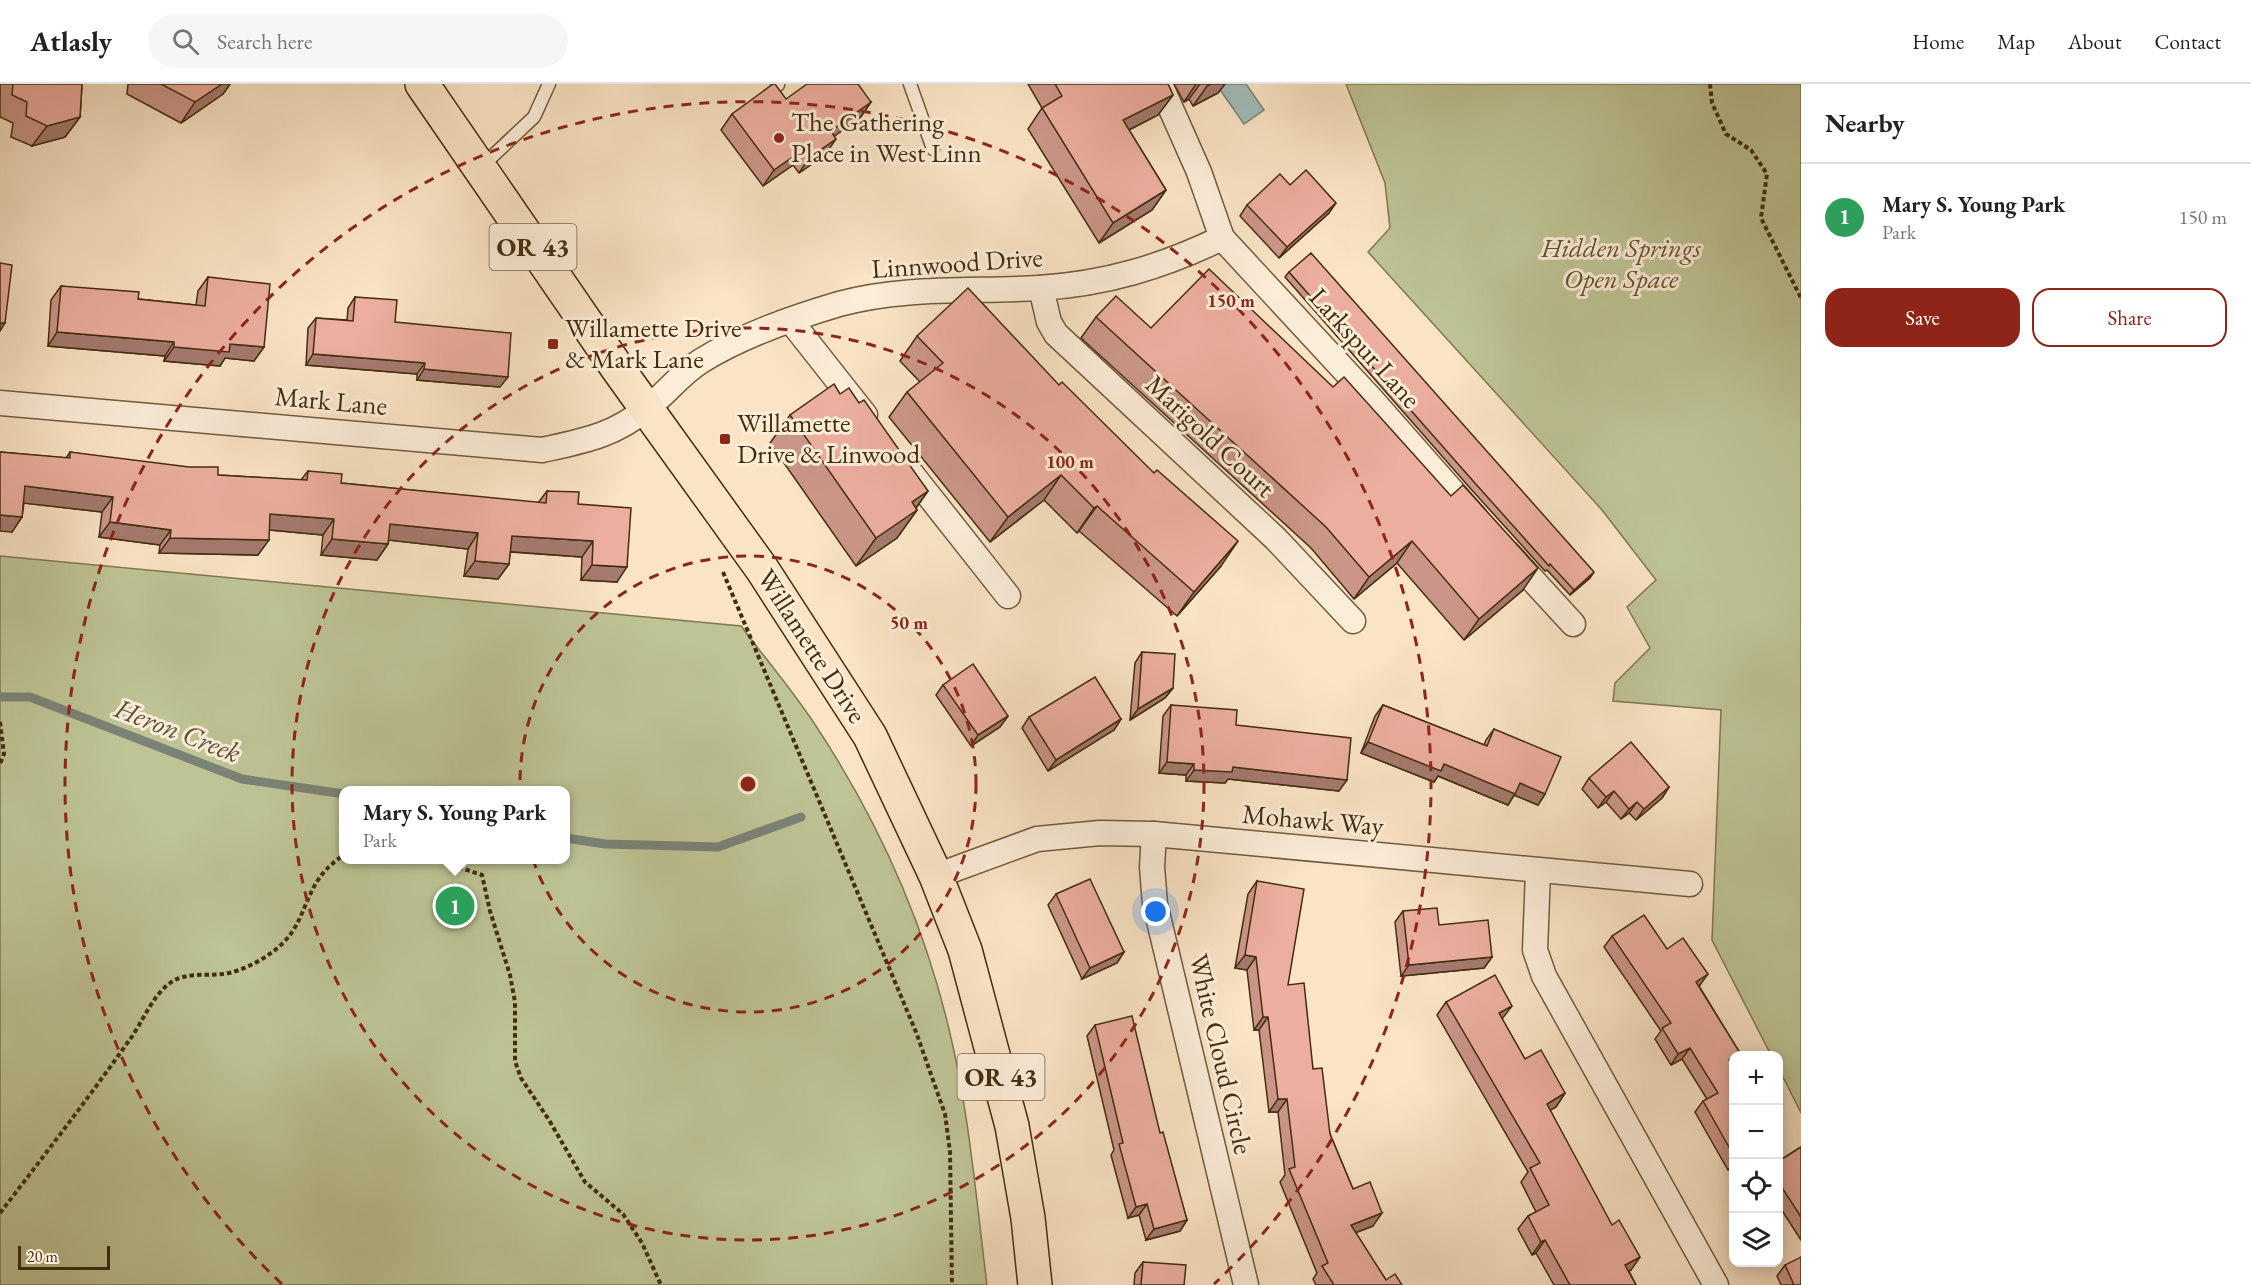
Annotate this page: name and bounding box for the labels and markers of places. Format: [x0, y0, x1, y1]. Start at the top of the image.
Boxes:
place label: The Gathering Place in West Linn [791, 104, 982, 170]
marker: The Gathering Place in West Linn [772, 131, 786, 145]
place label: Willamette Drive & Mark Lane [565, 310, 742, 376]
marker: Willamette Drive & Mark Lane [546, 337, 560, 351]
place label: Willamette Drive & Linwood [737, 405, 920, 471]
marker: Willamette Drive & Linwood [718, 432, 732, 446]
centre of rings [738, 774, 758, 794]
pin: 1 [436, 884, 474, 928]

